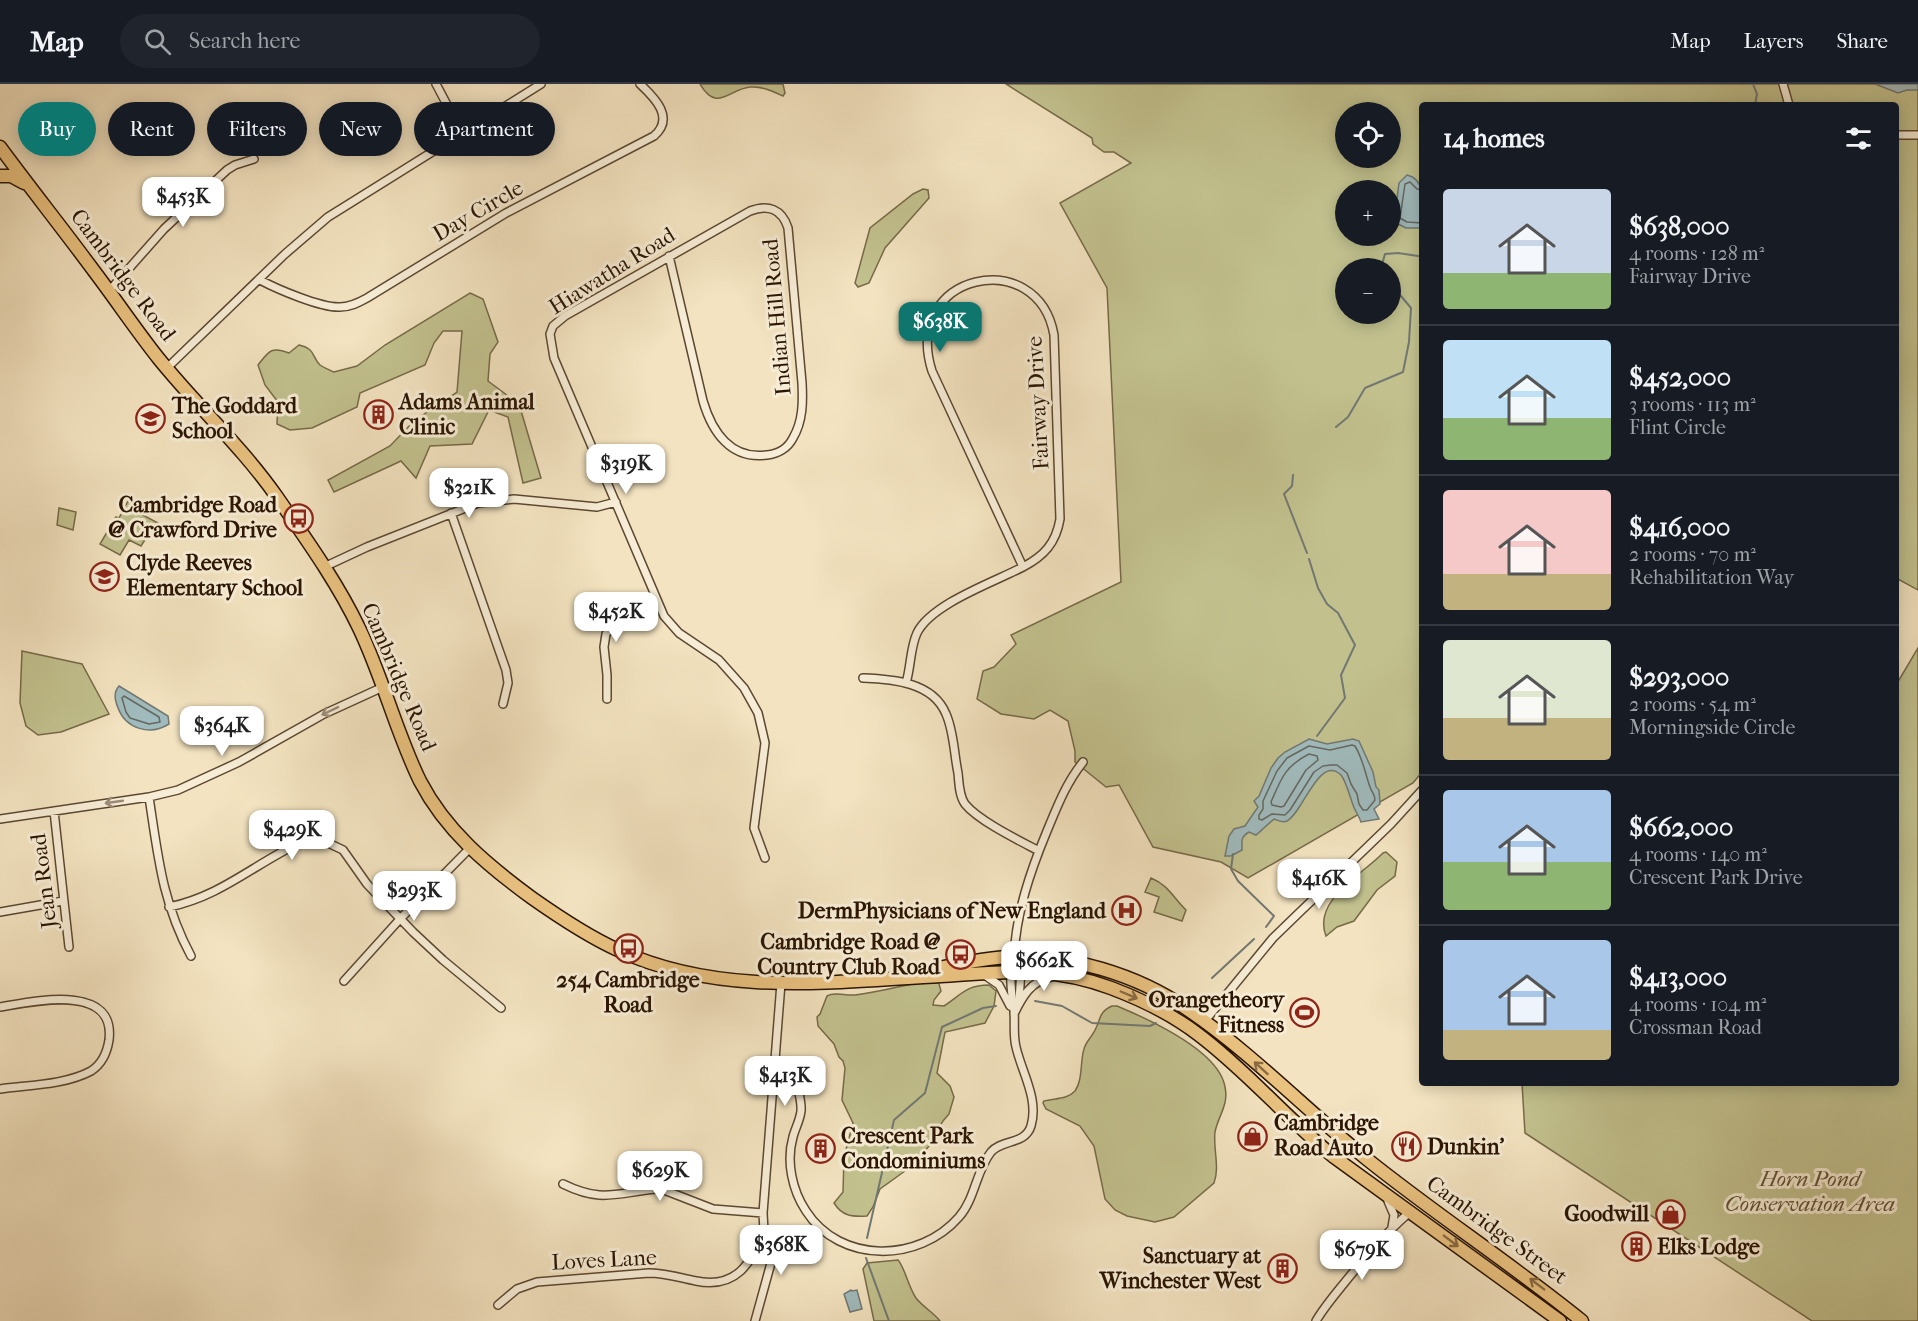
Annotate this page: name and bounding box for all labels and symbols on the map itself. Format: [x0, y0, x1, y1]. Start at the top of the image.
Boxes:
street label: Day Circle [428, 175, 528, 247]
pin: $453K [141, 177, 225, 228]
street label: Cambridge Road [65, 204, 182, 347]
street label: Hiawatha Road [544, 221, 681, 320]
street label: Indian Hill Road [757, 237, 797, 396]
pin: $638K [898, 302, 982, 353]
street label: Fairway Drive [1022, 335, 1054, 471]
place label: Adams Animal Clinic [397, 389, 536, 440]
place label: The Goddard School [171, 393, 298, 444]
building icon: Adams Animal Clinic [362, 399, 394, 431]
school or university icon: The Goddard School [135, 403, 167, 435]
pin: $319K [584, 444, 668, 495]
pin: $321K [427, 468, 511, 519]
place label: Cambridge Road @ Crawford Drive [108, 492, 278, 543]
bus stop icon: Cambridge Road @ Crawford Drive [282, 502, 314, 534]
place label: Clyde Reeves Elementary School [126, 550, 304, 601]
school or university icon: Clyde Reeves Elementary School [89, 560, 121, 592]
pin: $452K [574, 592, 658, 643]
street label: Cambridge Road [356, 599, 442, 756]
one-way arrow [321, 705, 339, 717]
pin: $364K [180, 706, 264, 757]
one-way arrow [104, 796, 124, 807]
pin: $429K [250, 810, 334, 861]
street label: Jean Road [25, 831, 63, 932]
pin: $416K [1277, 859, 1361, 910]
pin: $293K [372, 871, 456, 922]
hospital icon: DermPhysicians of New England [1111, 895, 1143, 927]
place label: DermPhysicians of New England [798, 898, 1107, 924]
place label: Cambridge Road @ Country Club Road [757, 929, 941, 980]
bus stop icon: 254 Cambridge Road [612, 932, 644, 964]
bus stop icon: Cambridge Road @ Country Club Road [945, 939, 977, 971]
pin: $662K [1002, 941, 1086, 992]
place label: 254 Cambridge Road [556, 967, 700, 1018]
place label: Orangetheory Fitness [1149, 987, 1285, 1038]
one-way arrow [1120, 990, 1138, 1001]
sports icon: Orangetheory Fitness [1289, 997, 1321, 1029]
pin: $413K [743, 1056, 827, 1107]
one-way arrow [1254, 1061, 1269, 1075]
place label: Cambridge Road Auto [1274, 1110, 1379, 1161]
shop icon: Cambridge Road Auto [1237, 1120, 1269, 1152]
place label: Crescent Park Condominiums [841, 1123, 985, 1174]
restaurant icon: Dunkin' [1390, 1131, 1422, 1163]
building icon: Crescent Park Condominiums [804, 1133, 836, 1165]
place label: Dunkin' [1427, 1134, 1504, 1160]
pin: $629K [618, 1151, 702, 1202]
park label: Horn Pond Conservation Area [1725, 1166, 1895, 1217]
street label: Cambridge Street [1422, 1170, 1573, 1290]
shop icon: Goodwill [1654, 1198, 1686, 1230]
place label: Goodwill [1564, 1201, 1650, 1227]
pin: $368K [739, 1225, 823, 1276]
pin: $679K [1320, 1230, 1404, 1281]
building icon: Elks Lodge [1620, 1231, 1652, 1263]
place label: Elks Lodge [1657, 1234, 1760, 1260]
one-way arrow [1443, 1235, 1459, 1248]
place label: Sanctuary at Winchester West [1099, 1243, 1262, 1294]
street label: Loves Lane [551, 1244, 657, 1276]
building icon: Sanctuary at Winchester West [1266, 1253, 1298, 1285]
one-way arrow [1529, 1278, 1545, 1291]

